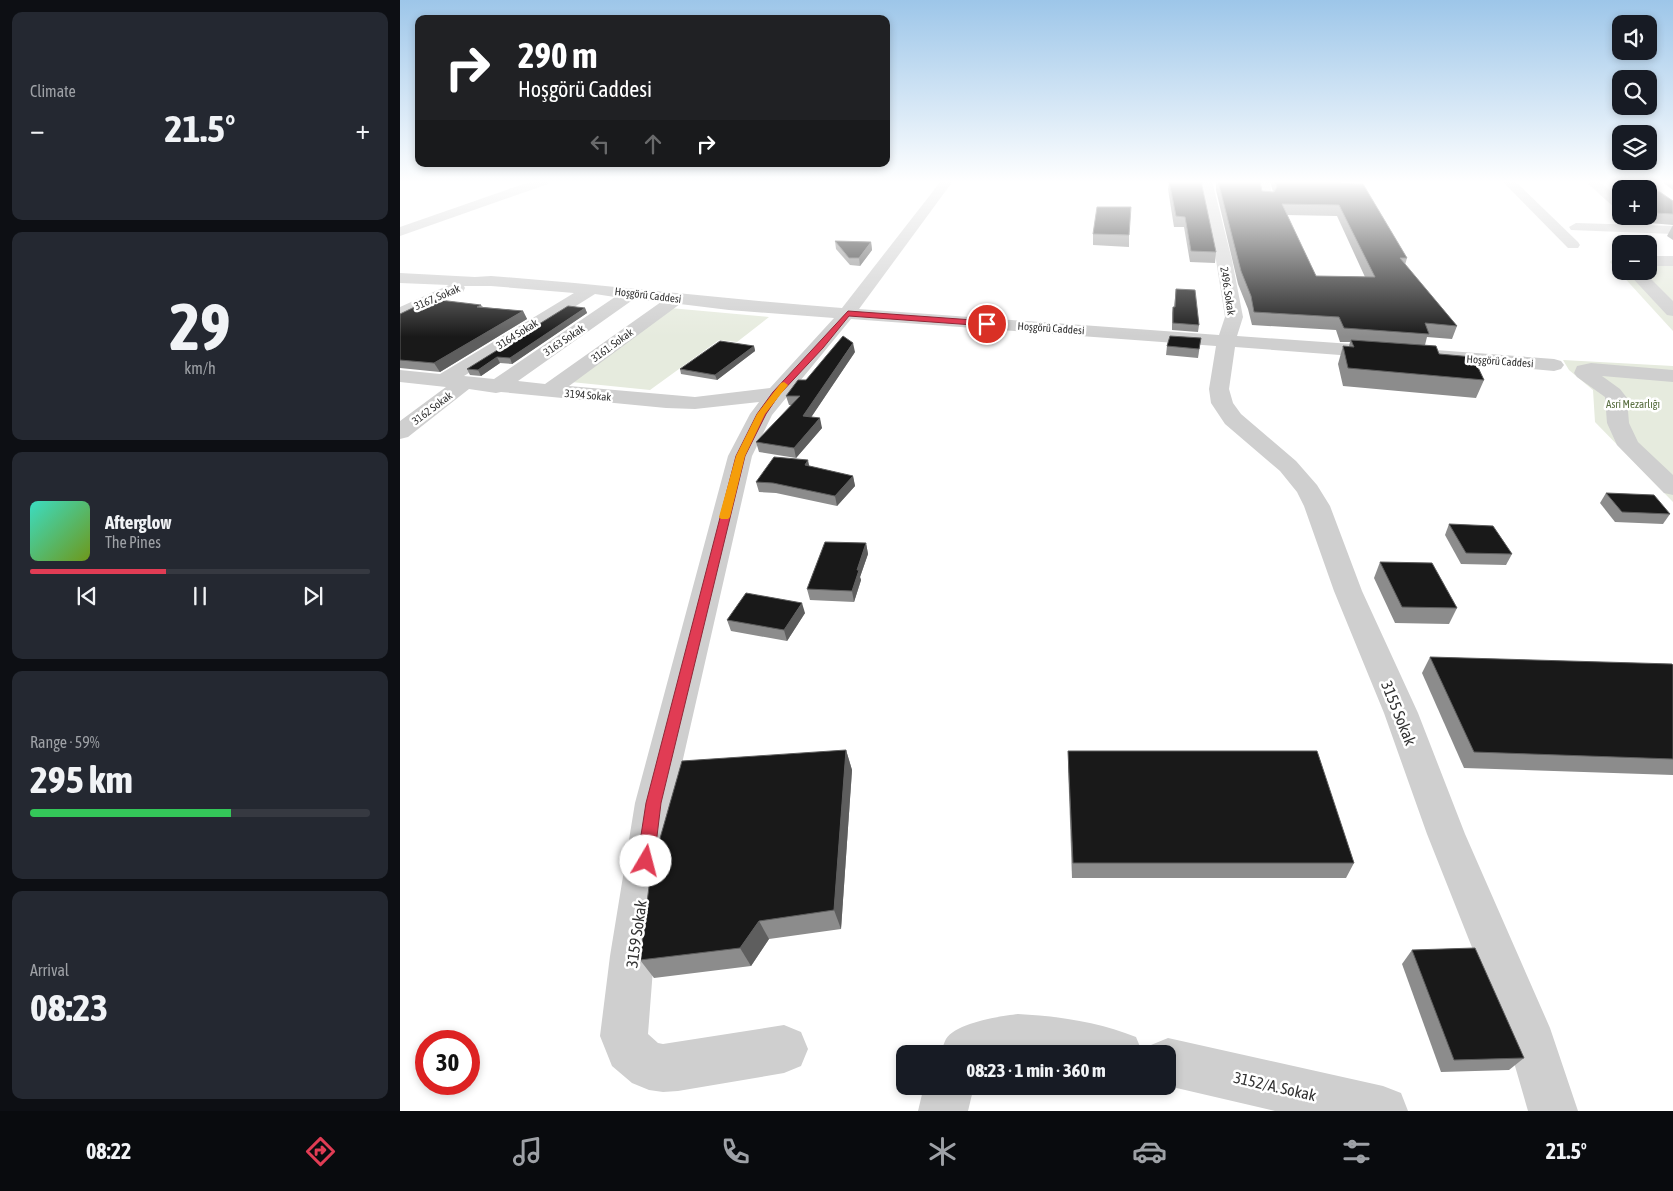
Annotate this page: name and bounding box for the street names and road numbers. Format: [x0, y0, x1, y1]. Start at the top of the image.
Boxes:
street label: 2496. Sokak [1218, 266, 1238, 316]
street label: 3167. Sokak [412, 282, 462, 312]
street label: Hoşgörü Caddesi [614, 285, 682, 305]
street label: 3164 Sokak [494, 316, 540, 351]
street label: Hoşgörü Caddesi [1017, 320, 1085, 336]
street label: 3163 Sokak [541, 322, 587, 358]
street label: 3161. Sokak [589, 326, 635, 364]
street label: Hoşgörü Caddesi [1466, 353, 1534, 369]
street label: 3194 Sokak [564, 387, 612, 403]
street label: 3162 Sokak [410, 389, 454, 427]
street label: 3155 Sokak [1378, 678, 1420, 748]
street label: 3159 Sokak [622, 899, 650, 969]
street label: 3152/A. Sokak [1232, 1068, 1318, 1104]

